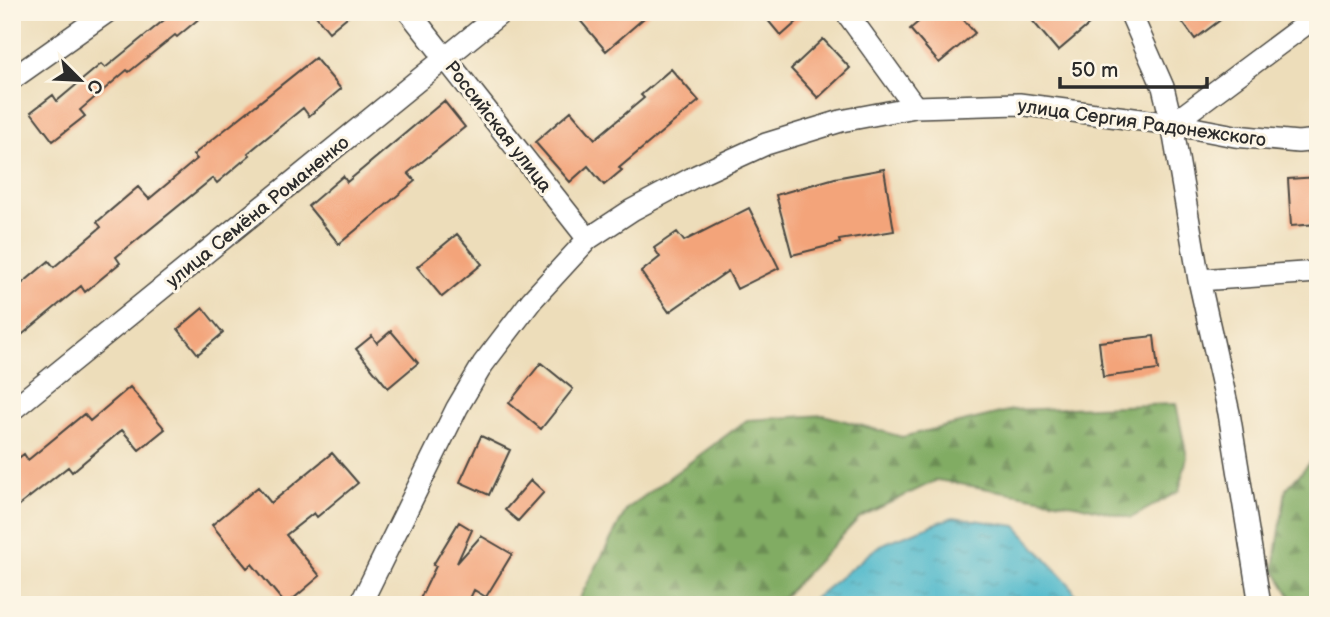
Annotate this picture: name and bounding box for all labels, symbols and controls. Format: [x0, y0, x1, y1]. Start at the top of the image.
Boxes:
north arrow [46, 46, 116, 116]
scale bar [1060, 46, 1208, 90]
street label: Российская улица [439, 57, 556, 197]
text: 50 m [1071, 58, 1118, 83]
text: С [81, 76, 107, 97]
street label: улица Сергия Радонежского [1016, 95, 1267, 152]
street label: улица Семёна Романенко [162, 131, 354, 293]

